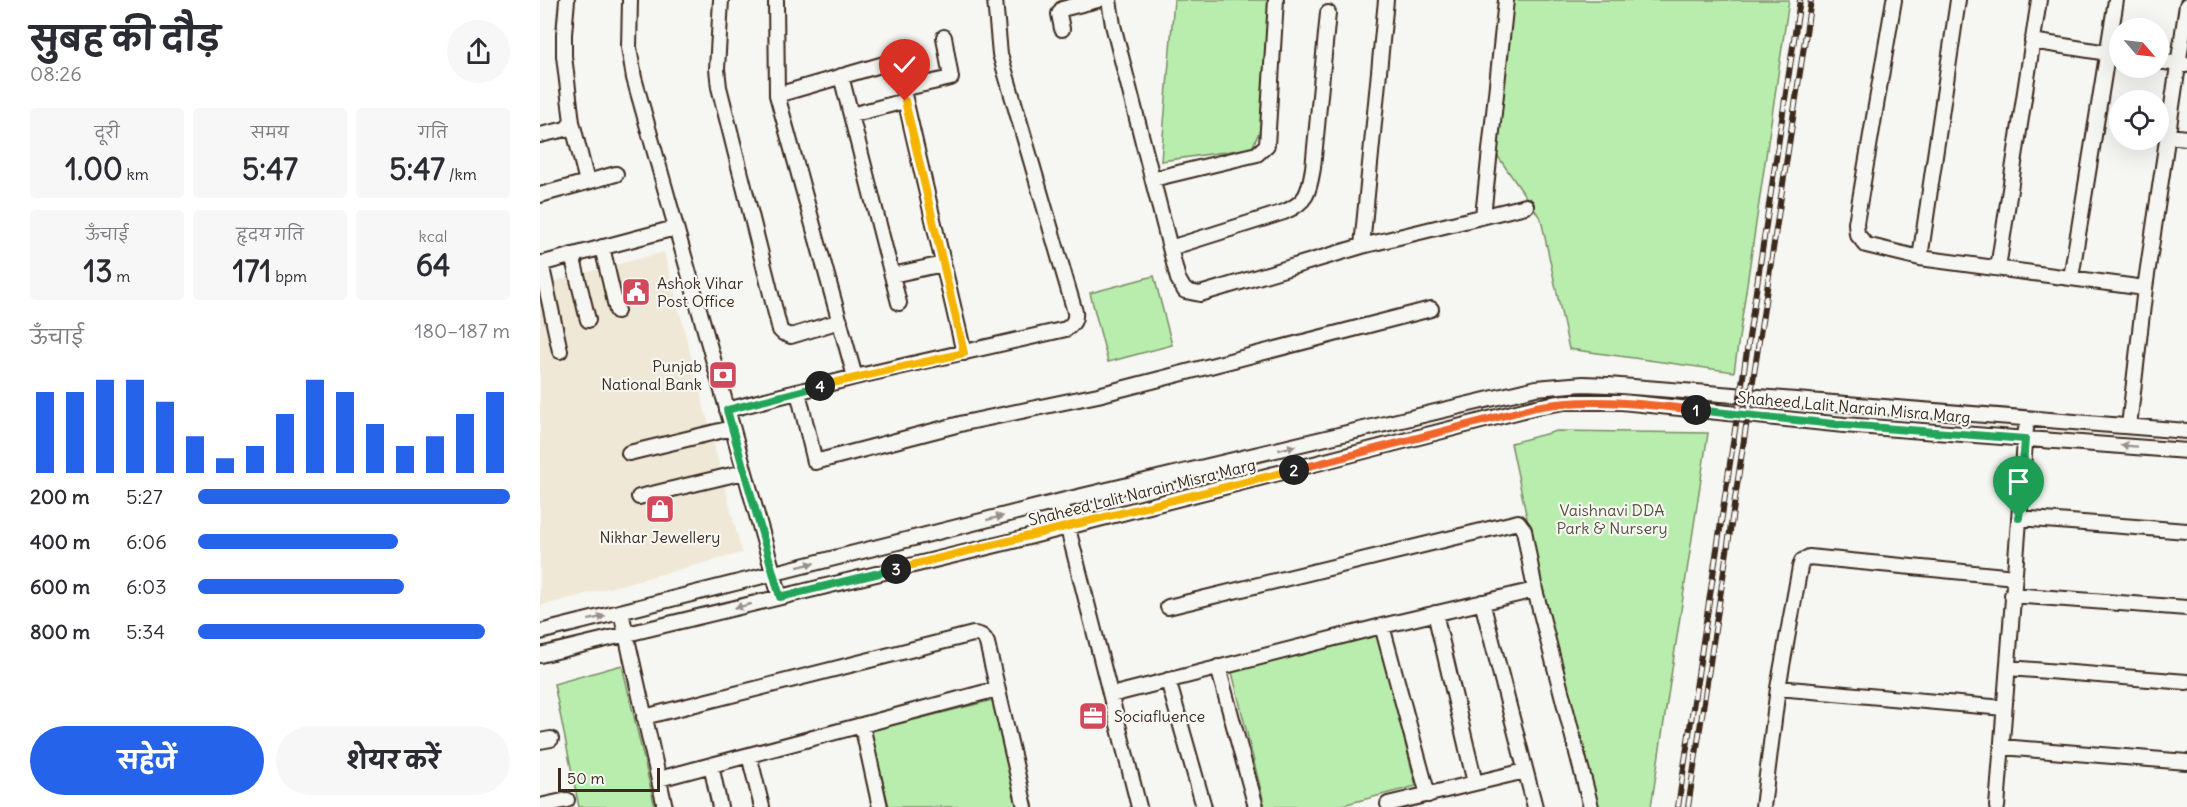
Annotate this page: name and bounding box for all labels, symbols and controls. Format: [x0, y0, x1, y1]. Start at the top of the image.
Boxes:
text: सुबह की दौड़ [30, 17, 220, 59]
north arrow [2109, 18, 2169, 78]
map controls [2109, 18, 2169, 150]
button: share [447, 20, 510, 83]
pin [879, 39, 930, 101]
icon: check [888, 48, 921, 81]
text: 08:26 [30, 61, 82, 86]
button: locate [2109, 90, 2169, 150]
text: दूरी [94, 122, 120, 142]
text: समय [251, 122, 289, 142]
text: गति [418, 122, 448, 142]
text: 1.00 [65, 150, 123, 188]
text: 5:47 [242, 150, 298, 188]
text: 5:47 [389, 150, 445, 188]
text: km [123, 164, 149, 184]
text: /km [445, 164, 477, 184]
text: ऊँचाई [86, 224, 128, 244]
text: हृदय गति [236, 224, 304, 244]
text: kcal [419, 226, 447, 246]
text: 64 [416, 246, 450, 284]
text: 13 [84, 252, 113, 290]
text: 171 [233, 252, 271, 290]
text: m [113, 266, 130, 286]
text: bpm [271, 266, 307, 286]
place label: Ashok Vihar Post Office [657, 273, 744, 311]
public building icon: Ashok Vihar Post Office [620, 276, 652, 308]
text: 180–187 m [414, 318, 510, 343]
text: ऊँचाई [30, 324, 84, 349]
place label: Punjab National Bank [601, 356, 702, 394]
bank icon: Punjab National Bank [707, 359, 739, 391]
pin: 4 [805, 371, 835, 401]
text: 4 [815, 376, 825, 396]
street label: Shaheed Lalit Narain Misra Marg [1737, 387, 1971, 427]
pin: 1 [1681, 395, 1711, 425]
text: 1 [1693, 400, 1699, 420]
one-way arrow [1278, 442, 1296, 452]
one-way arrow [2119, 442, 2138, 451]
street label: Shaheed Lalit Narain Misra Marg [1026, 454, 1258, 530]
pin: 2 [1279, 455, 1309, 485]
pin [1993, 456, 2044, 518]
text: 2 [1290, 460, 1298, 480]
icon: arrive [2002, 465, 2035, 498]
text: 200 m [30, 484, 90, 509]
text: 5:27 [126, 484, 163, 509]
shop icon: Nikhar Jewellery [644, 493, 676, 525]
park label: Vaishnavi DDA Park & Nursery [1556, 500, 1668, 538]
one-way arrow [986, 512, 1005, 522]
place label: Nikhar Jewellery [600, 527, 720, 547]
text: 400 m [30, 529, 90, 554]
text: 6:06 [126, 529, 167, 554]
pin: 3 [881, 554, 911, 584]
text: 3 [891, 559, 901, 579]
one-way arrow [797, 560, 815, 570]
text: 600 m [30, 574, 90, 599]
text: 6:03 [126, 574, 167, 599]
one-way arrow [734, 602, 752, 612]
one-way arrow [588, 612, 606, 622]
text: 800 m [30, 619, 90, 644]
text: 5:34 [126, 619, 165, 644]
office icon: Sociafluence [1077, 700, 1109, 732]
place label: Sociafluence [1114, 706, 1205, 726]
button: सहेजें [30, 726, 264, 795]
button: शेयर करें [276, 726, 510, 795]
scale bar [558, 765, 660, 792]
text: 50 m [567, 768, 605, 788]

